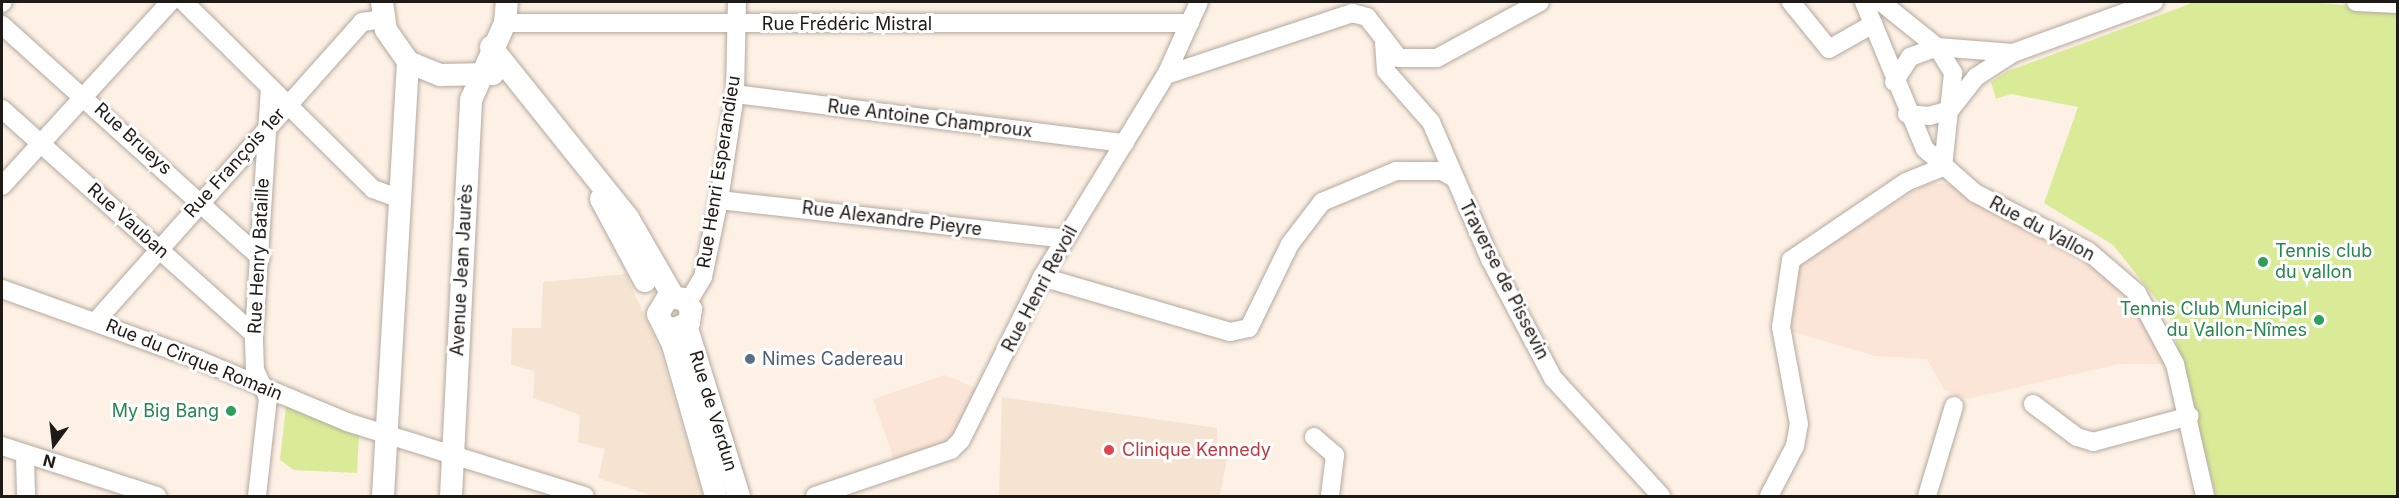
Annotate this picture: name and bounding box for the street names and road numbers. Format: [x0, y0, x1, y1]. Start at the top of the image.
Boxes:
street label: Rue Frédéric Mistral [762, 13, 932, 35]
street label: Rue Henri Esperandieu [693, 74, 745, 270]
street label: Rue Antoine Champroux [826, 96, 1034, 142]
street label: Rue Brueys [90, 99, 176, 179]
street label: Rue François 1er [180, 104, 290, 222]
street label: Rue Henry Bataille [244, 178, 274, 334]
street label: Rue Vauban [83, 179, 173, 263]
street label: Avenue Jean Jaurès [447, 183, 477, 357]
street label: Rue du Vallon [1986, 192, 2098, 266]
street label: Rue Alexandre Pieyre [801, 197, 983, 241]
street label: Traverse de Pissevin [1454, 197, 1554, 363]
street label: Rue Henri Revoil [998, 222, 1082, 356]
street label: Rue du Cirque Romain [102, 315, 286, 405]
street label: Rue de Verdun [684, 348, 742, 474]

